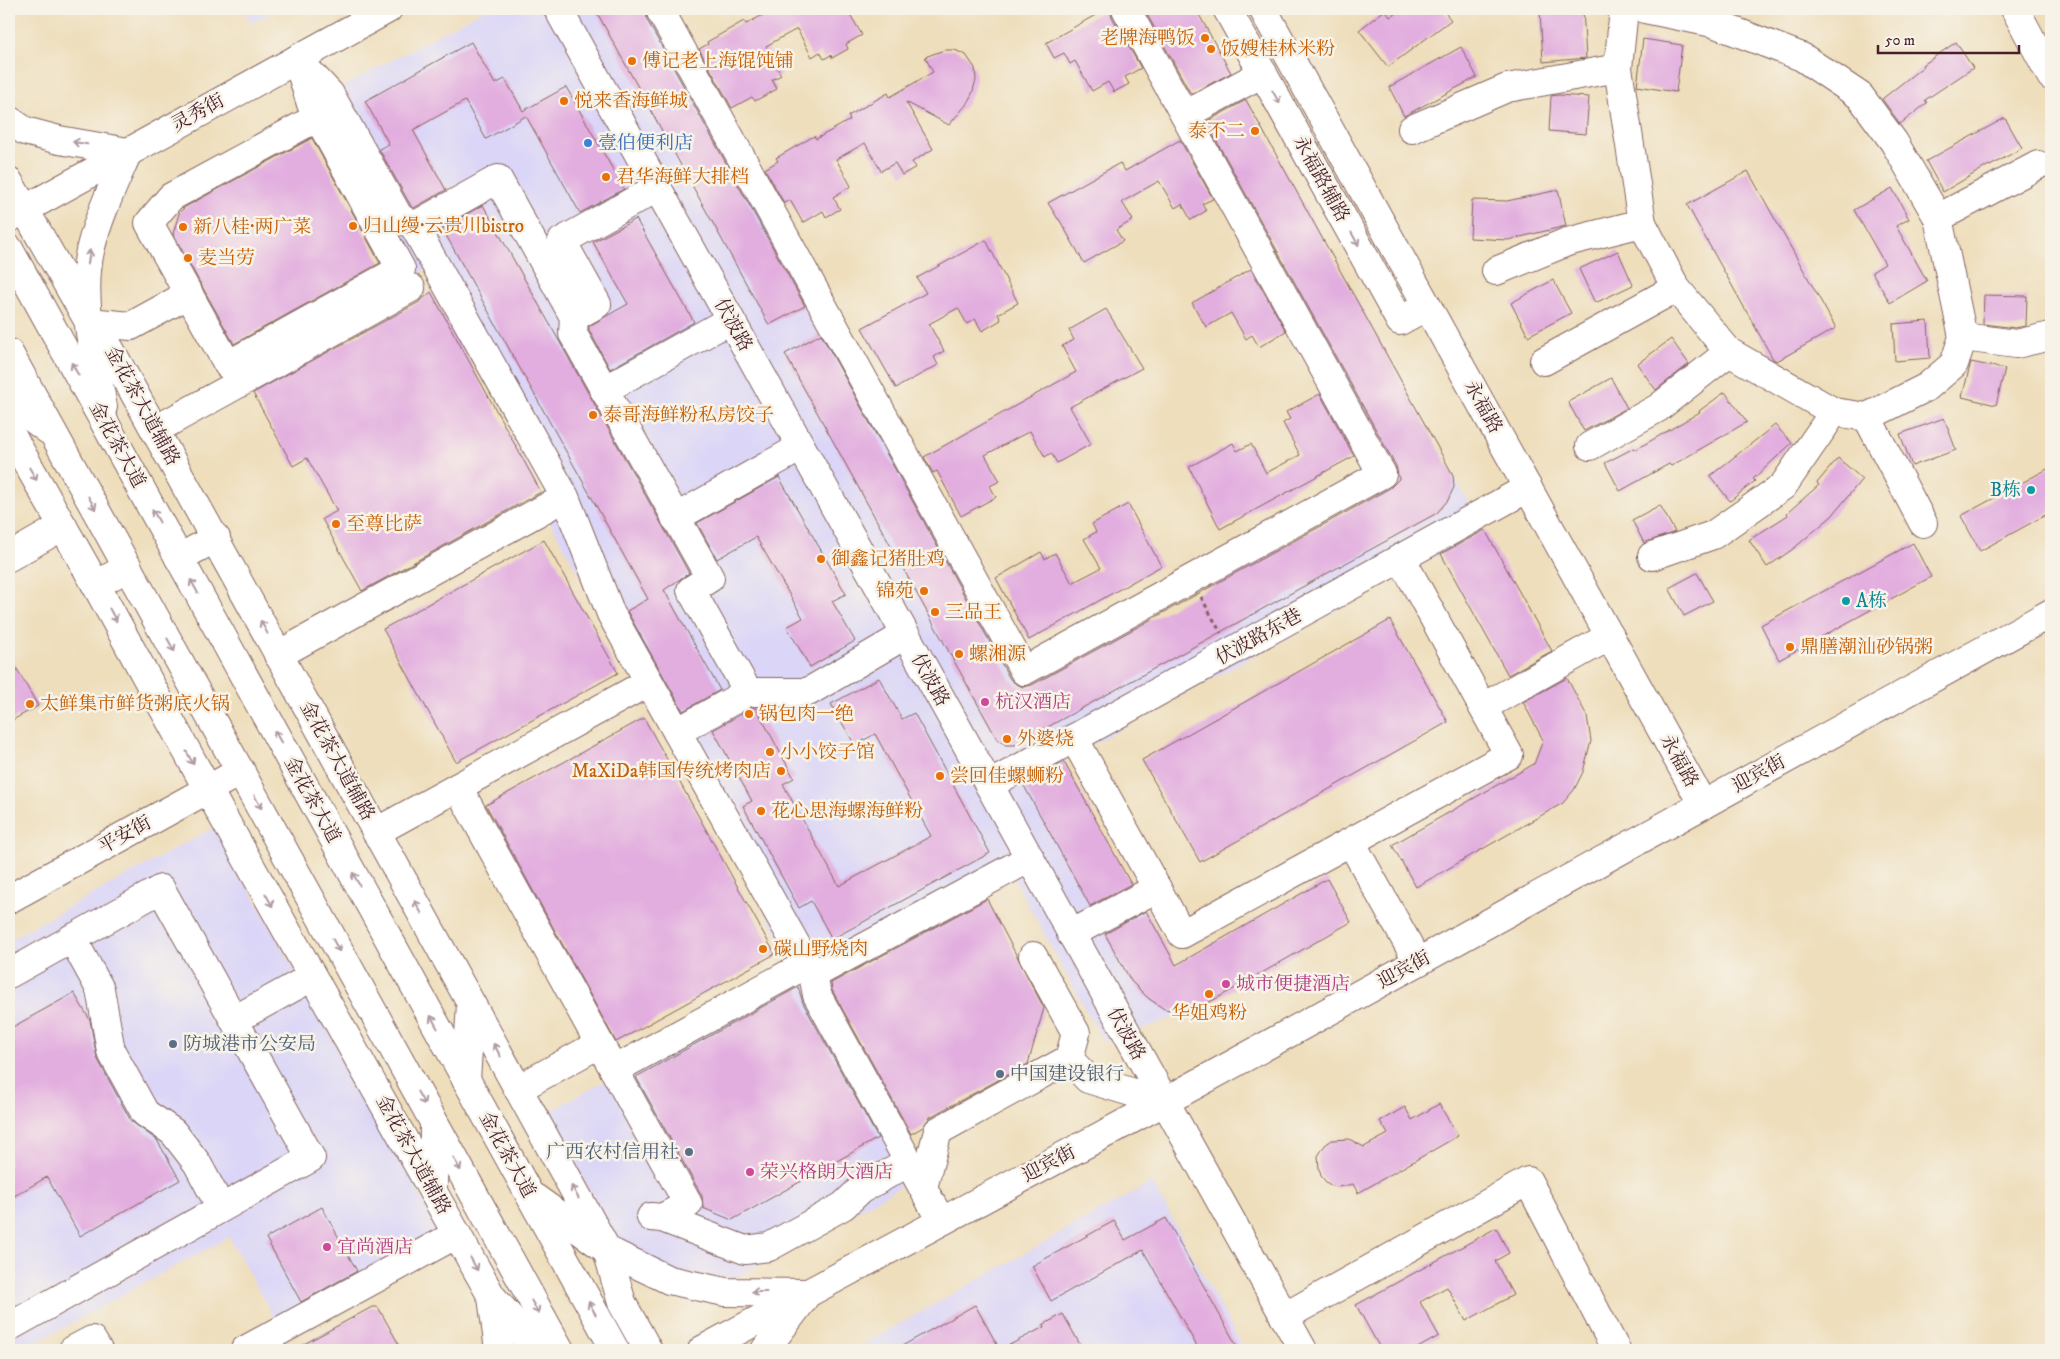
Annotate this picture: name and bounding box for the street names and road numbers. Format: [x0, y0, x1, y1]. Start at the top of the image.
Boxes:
street label: 灵秀街 [167, 89, 229, 137]
street label: 永福路辅路 [1288, 132, 1354, 226]
street label: 伏波路 [709, 294, 757, 356]
street label: 金花茶大道辅路 [100, 342, 184, 470]
street label: 永福路 [1459, 376, 1507, 438]
street label: 金花茶大道 [84, 398, 150, 492]
street label: 伏波路东巷 [1212, 604, 1306, 670]
street label: 伏波路 [906, 649, 954, 711]
street label: 金花茶大道辅路 [295, 697, 379, 825]
street label: 永福路 [1655, 730, 1703, 792]
street label: 迎宾街 [1728, 750, 1790, 798]
street label: 金花茶大道 [279, 753, 345, 847]
street label: 平安街 [94, 811, 156, 859]
street label: 迎宾街 [1373, 946, 1435, 994]
street label: 伏波路 [1102, 1003, 1150, 1065]
street label: 金花茶大道辅路 [371, 1091, 455, 1219]
street label: 金花茶大道 [474, 1108, 540, 1202]
street label: 迎宾街 [1018, 1140, 1080, 1188]

